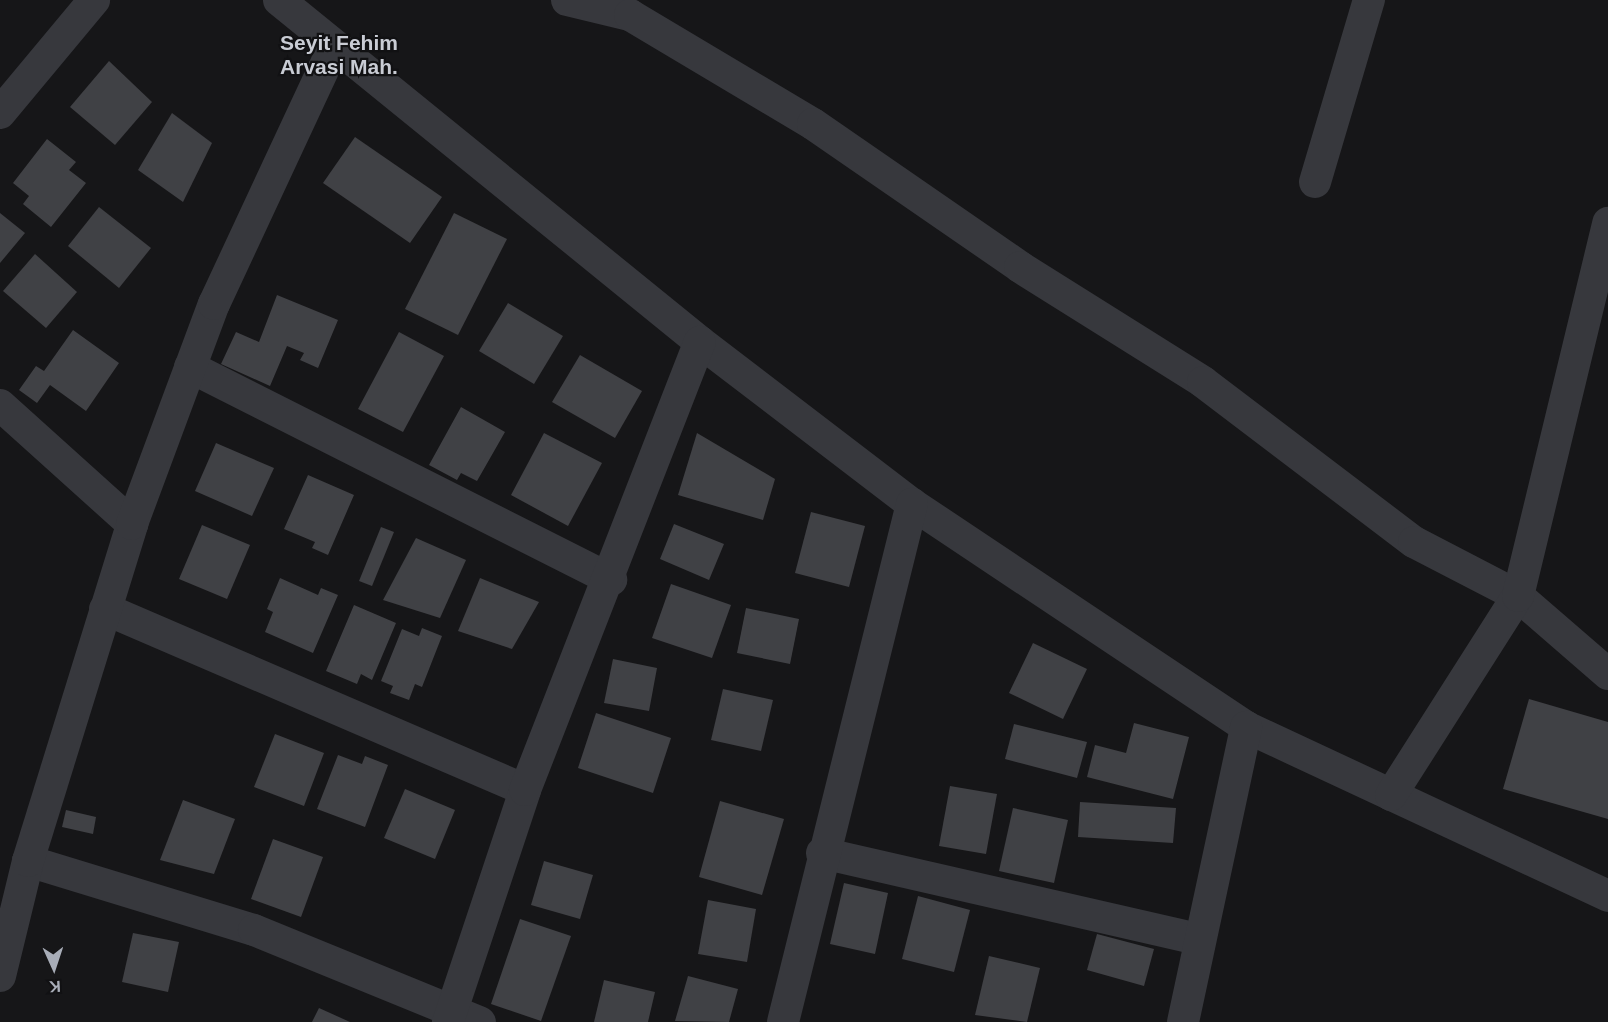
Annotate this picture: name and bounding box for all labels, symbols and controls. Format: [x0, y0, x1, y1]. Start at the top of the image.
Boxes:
district label: Seyit Fehim Arvasi Mah. [280, 30, 398, 80]
north arrow [24, 938, 84, 998]
text: K [49, 978, 61, 995]

